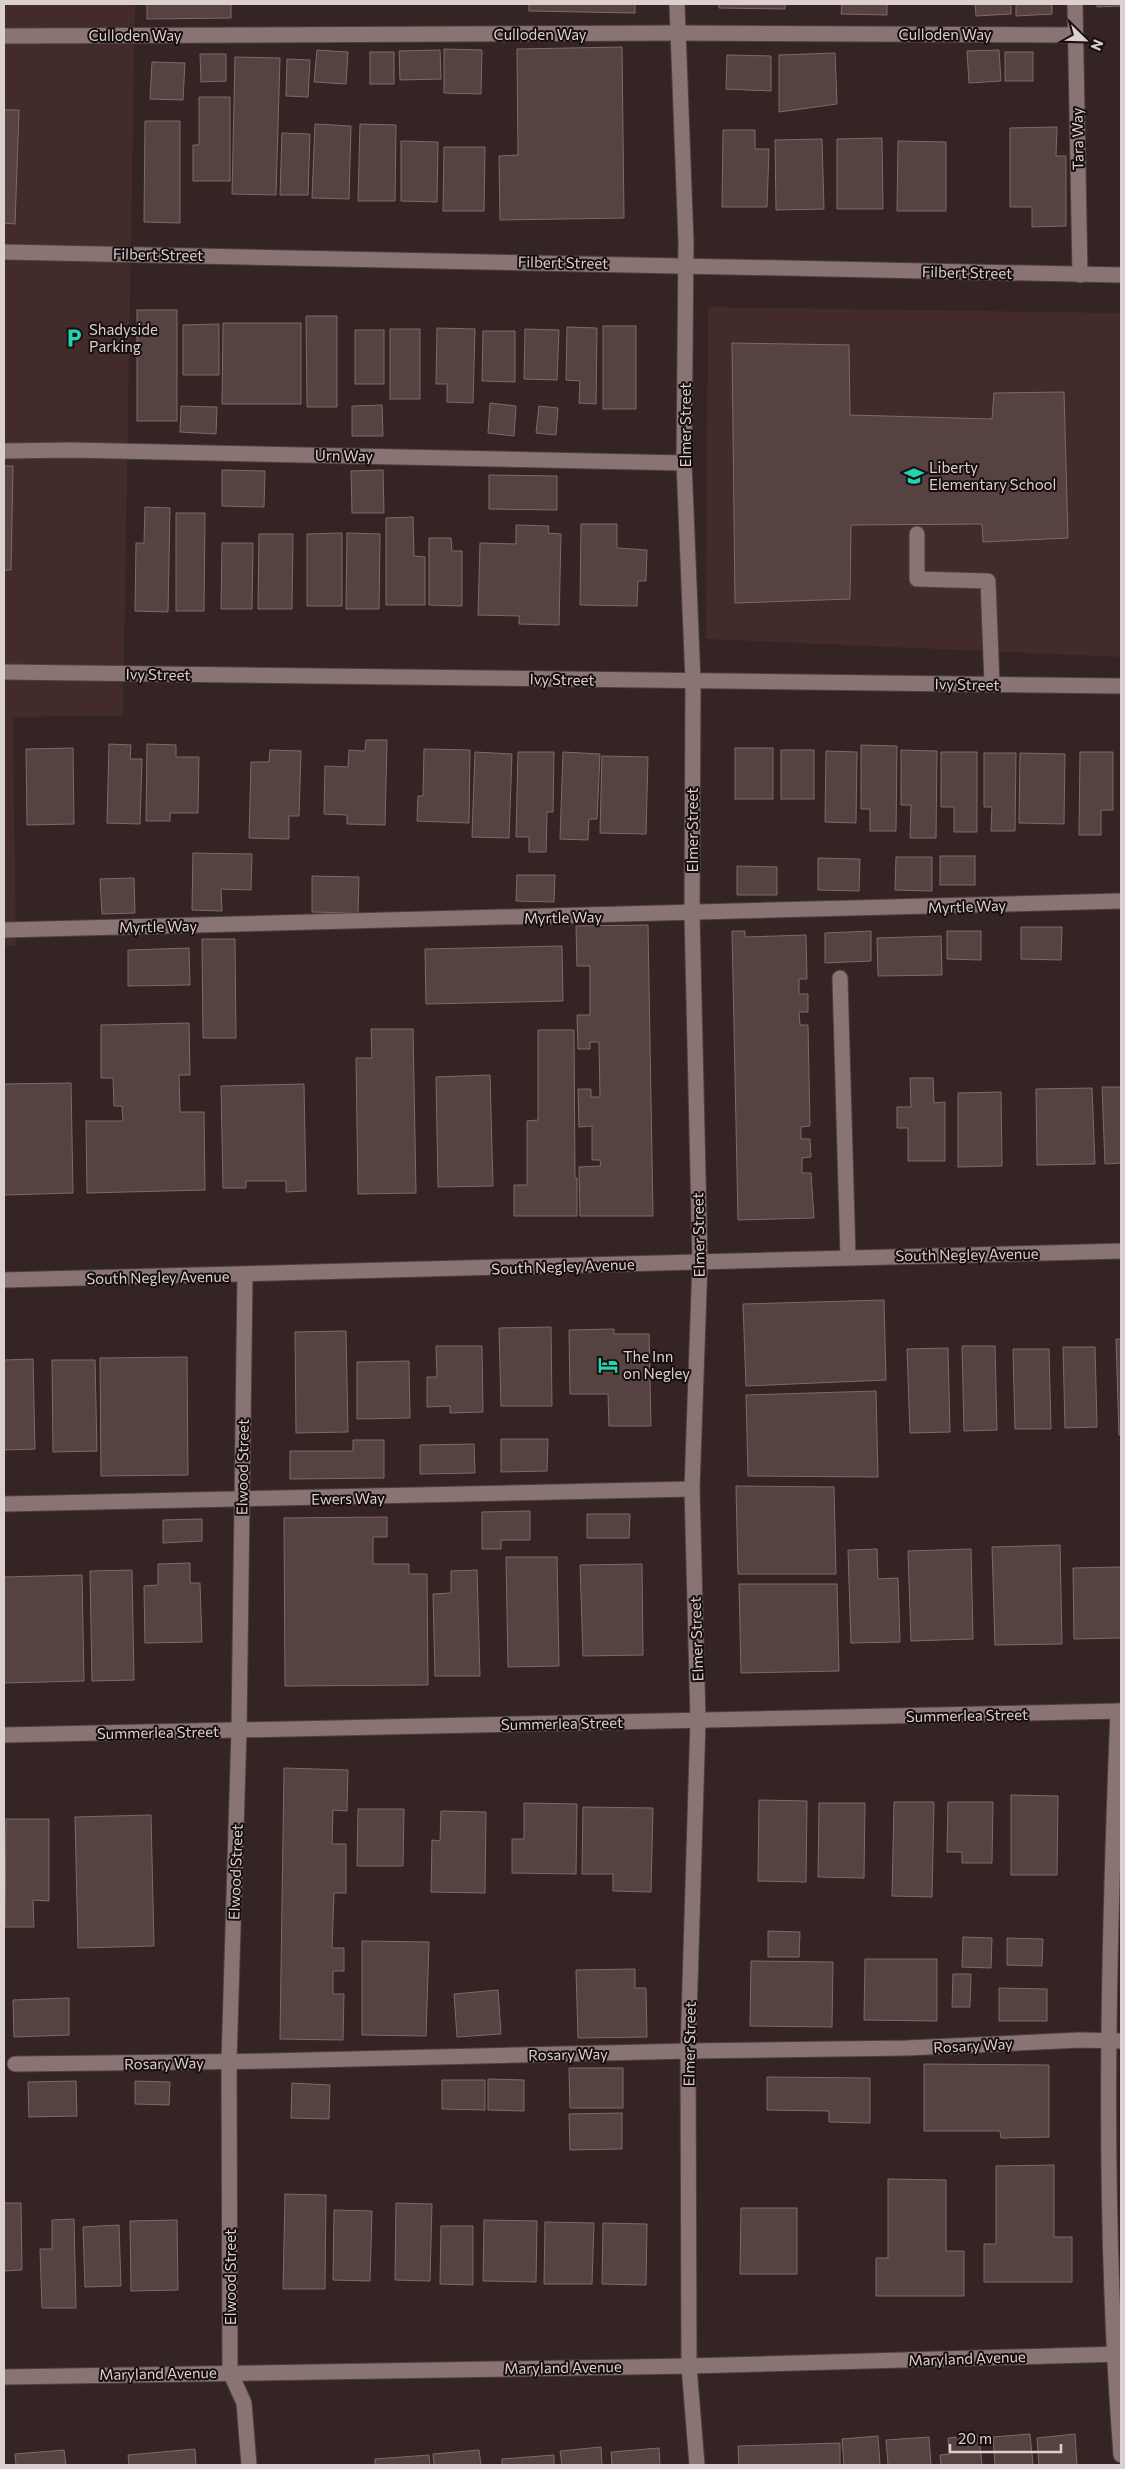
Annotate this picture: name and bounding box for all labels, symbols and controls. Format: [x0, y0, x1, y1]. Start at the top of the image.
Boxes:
north arrow [1060, 15, 1110, 65]
street label: Culloden Way [493, 25, 587, 43]
street label: Culloden Way [898, 25, 992, 43]
street label: Culloden Way [88, 26, 182, 44]
text: N [1088, 37, 1107, 53]
street label: Tara Way [1067, 107, 1087, 170]
street label: Filbert Street [113, 244, 203, 264]
street label: Filbert Street [518, 252, 608, 272]
street label: Filbert Street [922, 262, 1012, 282]
place label: Shadyside Parking [89, 320, 158, 355]
parking icon: Shadyside Parking [63, 327, 85, 349]
street label: Elmer Street [676, 383, 694, 467]
street label: Urn Way [315, 445, 374, 465]
place label: Liberty Elementary School [929, 458, 1056, 493]
school or university icon: Liberty Elementary School [903, 465, 925, 487]
street label: Ivy Street [125, 664, 191, 684]
street label: Ivy Street [529, 669, 595, 689]
street label: Ivy Street [934, 674, 1000, 694]
street label: Elmer Street [683, 788, 701, 872]
street label: Myrtle Way [928, 896, 1007, 916]
street label: Myrtle Way [524, 907, 603, 927]
street label: Myrtle Way [119, 916, 198, 936]
street label: Elmer Street [688, 1192, 708, 1278]
street label: South Negley Avenue [895, 1244, 1039, 1264]
street label: South Negley Avenue [491, 1255, 635, 1277]
street label: South Negley Avenue [86, 1267, 230, 1287]
place label: The Inn on Negley [623, 1347, 690, 1382]
hotel icon: The Inn on Negley [597, 1354, 619, 1376]
street label: Elwood Street [232, 1419, 252, 1515]
street label: Ewers Way [311, 1488, 385, 1508]
street label: Elmer Street [686, 1596, 706, 1682]
street label: Summerlea Street [906, 1705, 1028, 1725]
street label: Summerlea Street [501, 1713, 623, 1733]
street label: Summerlea Street [97, 1722, 219, 1742]
street label: Elwood Street [224, 1824, 246, 1920]
street label: Elmer Street [679, 2001, 699, 2087]
street label: Rosary Way [933, 2034, 1013, 2056]
street label: Rosary Way [528, 2044, 608, 2064]
street label: Rosary Way [124, 2053, 204, 2073]
street label: Elwood Street [221, 2229, 239, 2325]
street label: Maryland Avenue [908, 2347, 1026, 2369]
street label: Maryland Avenue [504, 2357, 622, 2377]
street label: Maryland Avenue [99, 2363, 217, 2383]
scale bar [950, 2422, 1061, 2454]
text: 20 m [958, 2429, 992, 2447]

